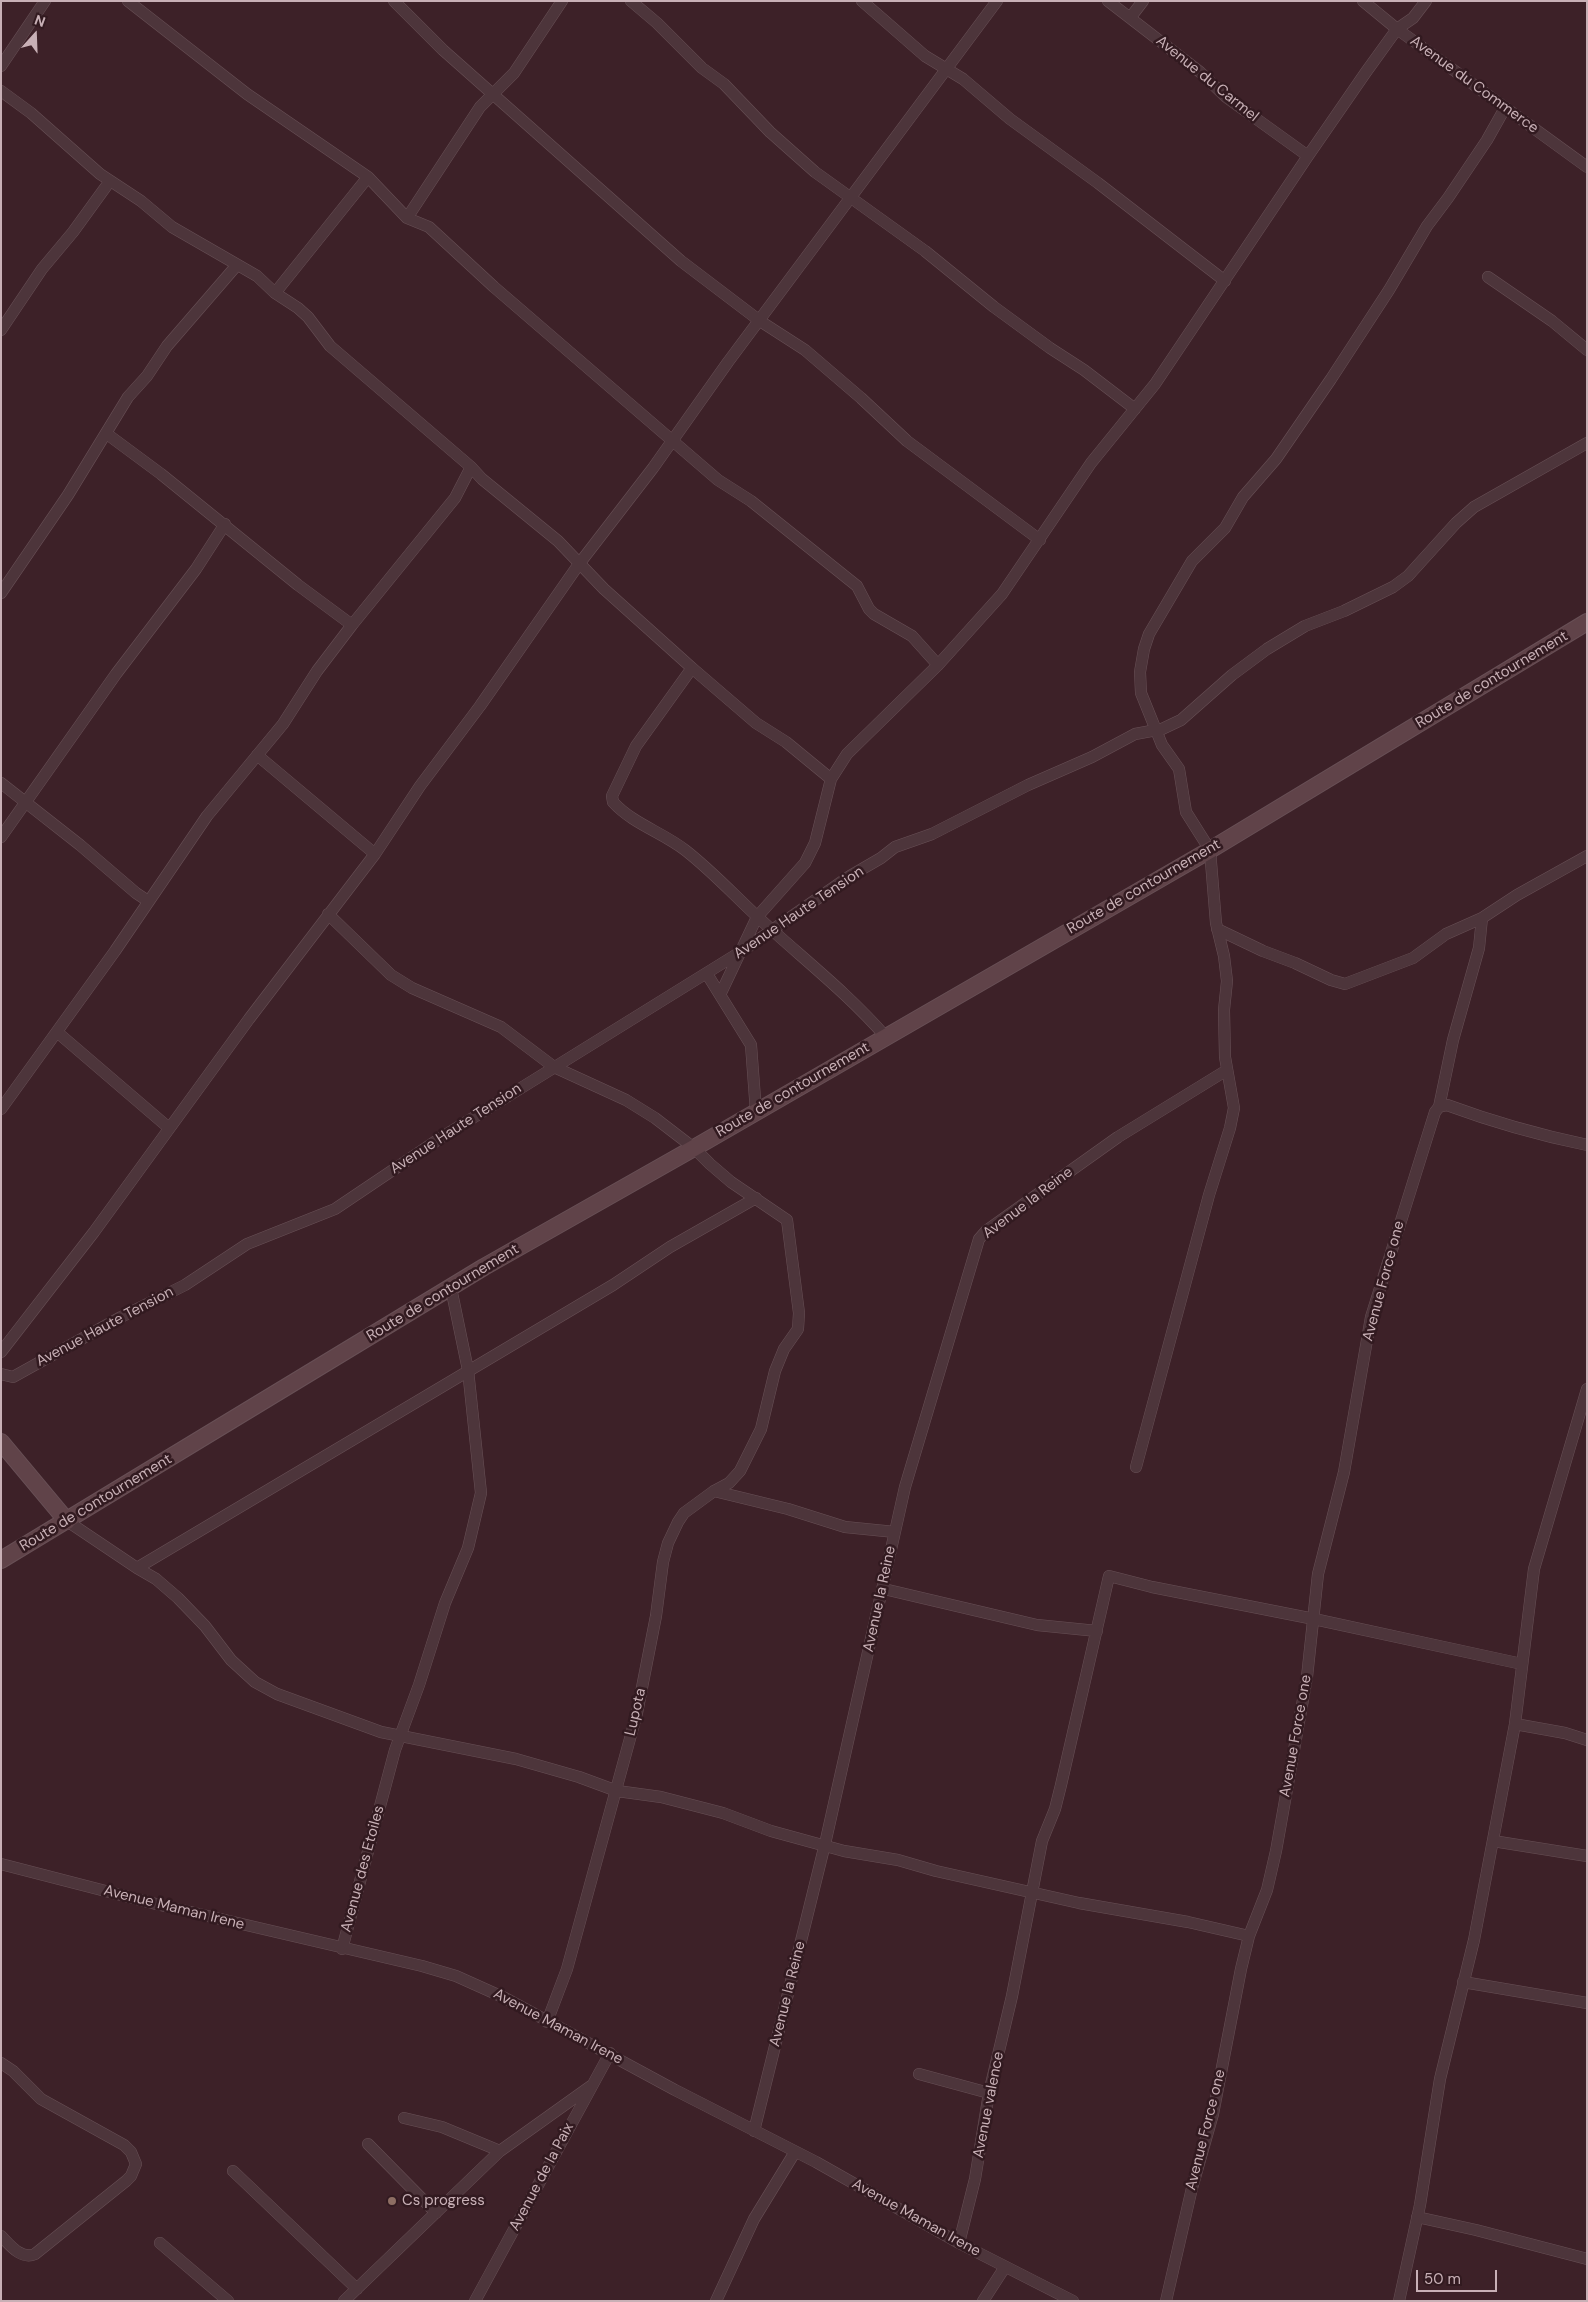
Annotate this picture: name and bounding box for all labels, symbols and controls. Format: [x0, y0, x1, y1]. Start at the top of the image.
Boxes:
north arrow [10, 10, 60, 60]
text: N [32, 11, 48, 31]
street label: Avenue du Carmel [1152, 32, 1262, 126]
street label: Avenue du Commerce [1406, 32, 1542, 138]
street label: Route de contournement [1413, 627, 1571, 733]
street label: Route de contournement [1064, 836, 1224, 938]
street label: Avenue Haute Tension [731, 863, 867, 963]
street label: Route de contournement [713, 1039, 873, 1141]
street label: Avenue Haute Tension [387, 1080, 525, 1178]
street label: Avenue la Reine [979, 1163, 1077, 1243]
street label: Avenue Force one [1359, 1219, 1409, 1343]
street label: Route de contournement [364, 1240, 522, 1346]
street label: Avenue Haute Tension [33, 1283, 177, 1371]
street label: Route de contournement [17, 1450, 175, 1556]
street label: Avenue la Reine [860, 1544, 900, 1654]
street label: Avenue Force one [1276, 1673, 1316, 1799]
street label: Lupota [622, 1686, 650, 1738]
street label: Avenue des Etoiles [337, 1804, 389, 1934]
street label: Avenue Maman Irene [102, 1882, 246, 1934]
street label: Avenue la Reine [766, 1939, 810, 2049]
street label: Avenue Maman Irene [490, 1985, 626, 2069]
street label: Avenue valence [970, 2050, 1008, 2160]
street label: Avenue Force one [1182, 2068, 1230, 2192]
street label: Avenue de la Paix [506, 2120, 578, 2234]
street label: Avenue Maman Irene [849, 2175, 983, 2261]
place label: Cs progress [402, 2192, 485, 2210]
marker: Cs progress [386, 2195, 398, 2207]
scale bar [1418, 2260, 1499, 2292]
text: 50 m [1424, 2269, 1461, 2289]

